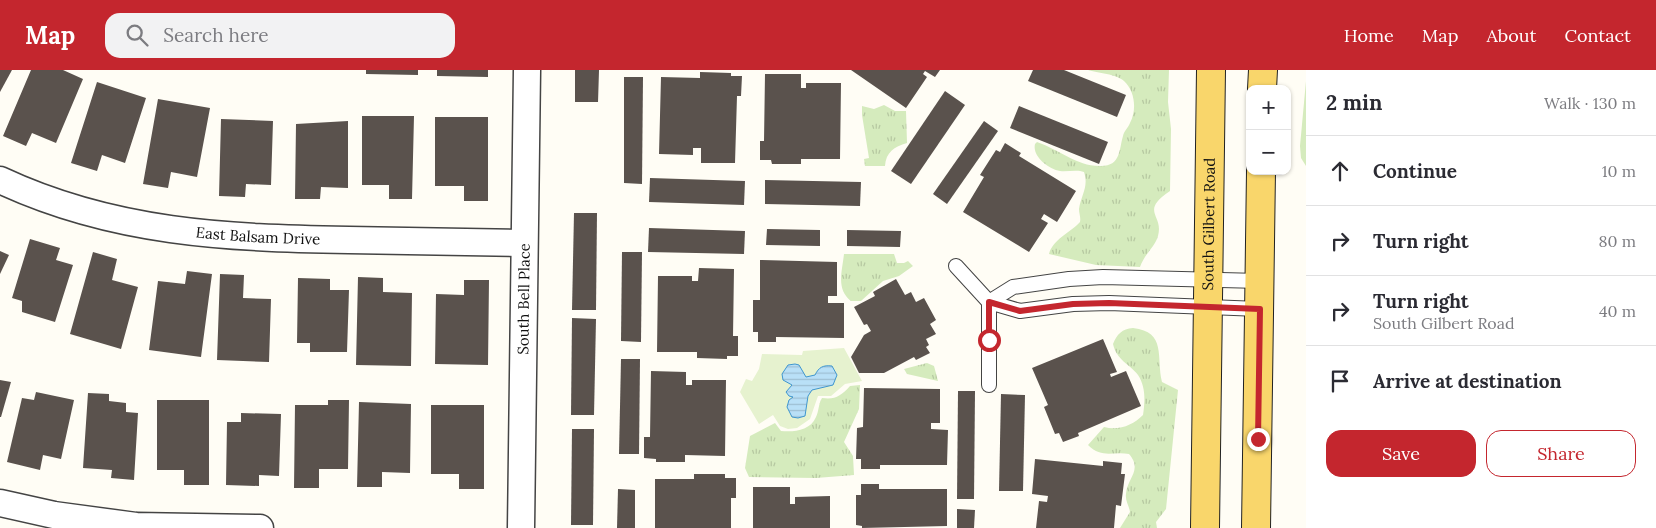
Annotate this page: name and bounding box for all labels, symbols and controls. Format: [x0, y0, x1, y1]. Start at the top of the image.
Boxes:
search box [105, 13, 455, 58]
text: Map [25, 20, 75, 51]
icon: search [123, 21, 151, 49]
text: Search here [163, 23, 269, 47]
text: Home [1344, 24, 1394, 47]
text: Map [1422, 24, 1458, 47]
text: About [1486, 24, 1536, 47]
text: Contact [1564, 24, 1631, 47]
map controls [1246, 85, 1291, 175]
button: + [1246, 85, 1291, 130]
text: 2 min [1326, 89, 1382, 116]
text: Walk · 130 m [1544, 93, 1636, 113]
button: − [1246, 130, 1291, 175]
street label: South Gilbert Road [1198, 157, 1219, 291]
icon: ahead [1326, 157, 1354, 185]
text: Continue [1373, 159, 1457, 183]
text: 10 m [1602, 161, 1636, 181]
street label: East Balsam Drive [195, 222, 320, 248]
icon: right [1326, 227, 1354, 255]
text: Turn right [1373, 229, 1469, 253]
text: 80 m [1599, 231, 1636, 251]
street label: South Bell Place [513, 243, 534, 355]
text: Turn right [1373, 289, 1469, 313]
icon: right [1326, 297, 1354, 325]
text: 40 m [1599, 301, 1636, 321]
text: South Gilbert Road [1373, 313, 1515, 333]
route start [978, 329, 1001, 352]
icon: arrive [1326, 367, 1354, 395]
text: Arrive at destination [1373, 369, 1562, 393]
route end [1247, 428, 1270, 451]
button: Save [1326, 430, 1476, 477]
button: Share [1486, 430, 1636, 477]

